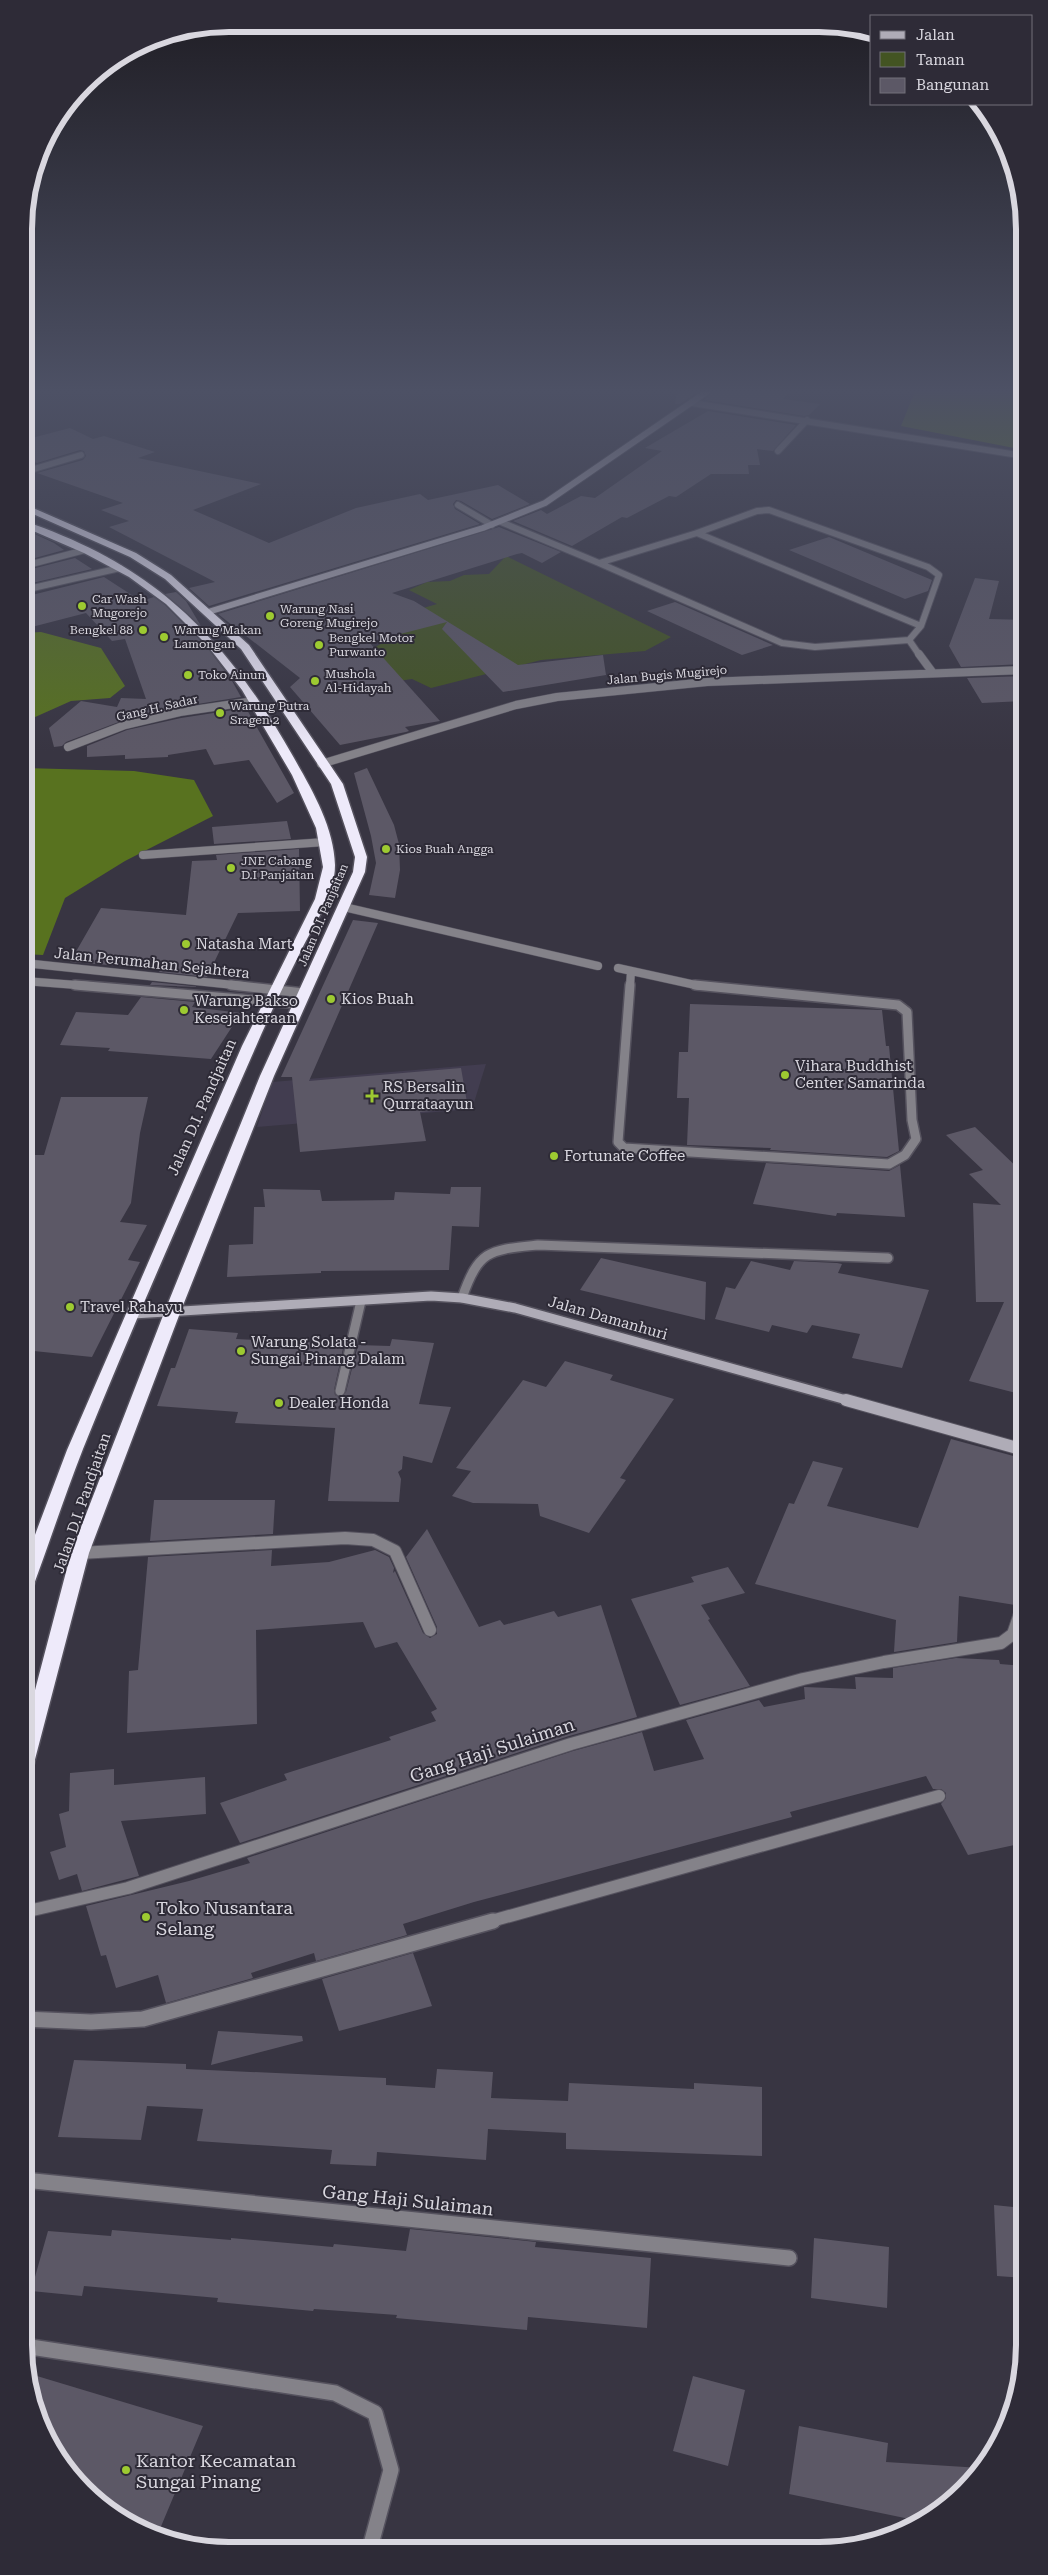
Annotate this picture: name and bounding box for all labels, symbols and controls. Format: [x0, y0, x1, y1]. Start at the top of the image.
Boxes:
legend [870, 15, 1033, 105]
text: Jalan [916, 26, 955, 44]
text: Taman [916, 51, 965, 69]
text: Bangunan [916, 76, 989, 94]
place label: Car Wash Mugorejo [92, 592, 147, 620]
marker: Car Wash Mugorejo [76, 600, 88, 612]
place label: Warung Nasi Goreng Mugirejo [280, 602, 378, 630]
marker: Warung Nasi Goreng Mugirejo [264, 610, 276, 622]
place label: Bengkel 88 [70, 623, 133, 637]
place label: Warung Makan Lamongan [174, 623, 262, 651]
marker: Bengkel 88 [137, 624, 149, 636]
marker: Warung Makan Lamongan [158, 631, 170, 643]
place label: Bengkel Motor Purwanto [329, 631, 414, 659]
marker: Bengkel Motor Purwanto [313, 639, 325, 651]
street label: Jalan Bugis Mugirejo [606, 663, 728, 687]
place label: Mushola Al-Hidayah [325, 667, 392, 695]
place label: Toko Ainun [198, 668, 266, 682]
marker: Toko Ainun [182, 669, 194, 681]
marker: Mushola Al-Hidayah [309, 675, 321, 687]
street label: Gang H. Sadar [115, 692, 199, 724]
place label: Warung Putra Sragen 2 [230, 699, 310, 727]
marker: Warung Putra Sragen 2 [214, 707, 226, 719]
place label: Kios Buah Angga [396, 842, 494, 856]
marker: Kios Buah Angga [380, 843, 392, 855]
place label: JNE Cabang D.I Panjaitan [241, 854, 314, 882]
street label: Jalan D.I. Panjaitan [295, 861, 351, 968]
marker: JNE Cabang D.I Panjaitan [225, 862, 237, 874]
place label: Natasha Mart [196, 935, 293, 953]
marker: Natasha Mart [180, 938, 192, 950]
street label: Jalan Perumahan Sejahtera [53, 944, 251, 982]
place label: Kios Buah [341, 990, 414, 1008]
place label: Warung Bakso Kesejahteraan [194, 992, 298, 1027]
marker: Kios Buah [325, 993, 337, 1005]
marker: Warung Bakso Kesejahteraan [178, 1004, 190, 1016]
street label: Jalan D.I. Pandjaitan [164, 1036, 240, 1178]
place label: Vihara Buddhist Center Samarinda [795, 1057, 925, 1092]
marker: Vihara Buddhist Center Samarinda [779, 1069, 791, 1081]
place label: RS Bersalin Qurrataayun [383, 1078, 474, 1113]
marker: RS Bersalin Qurrataayun [365, 1089, 379, 1103]
place label: Fortunate Coffee [564, 1147, 685, 1165]
marker: Fortunate Coffee [548, 1150, 560, 1162]
street label: Jalan Damanhuri [546, 1292, 670, 1344]
place label: Travel Rahayu [80, 1298, 183, 1316]
marker: Travel Rahayu [64, 1301, 76, 1313]
place label: Warung Solata - Sungai Pinang Dalam [251, 1333, 405, 1368]
marker: Warung Solata - Sungai Pinang Dalam [235, 1345, 247, 1357]
place label: Dealer Honda [289, 1394, 389, 1412]
marker: Dealer Honda [273, 1397, 285, 1409]
street label: Jalan D.I. Pandjaitan [49, 1430, 115, 1576]
street label: Gang Haji Sulaiman [407, 1713, 577, 1787]
place label: Toko Nusantara Selang [156, 1897, 293, 1939]
marker: Toko Nusantara Selang [140, 1911, 152, 1923]
street label: Gang Haji Sulaiman [321, 2181, 495, 2219]
place label: Kantor Kecamatan Sungai Pinang [136, 2450, 297, 2492]
marker: Kantor Kecamatan Sungai Pinang [120, 2464, 132, 2476]

